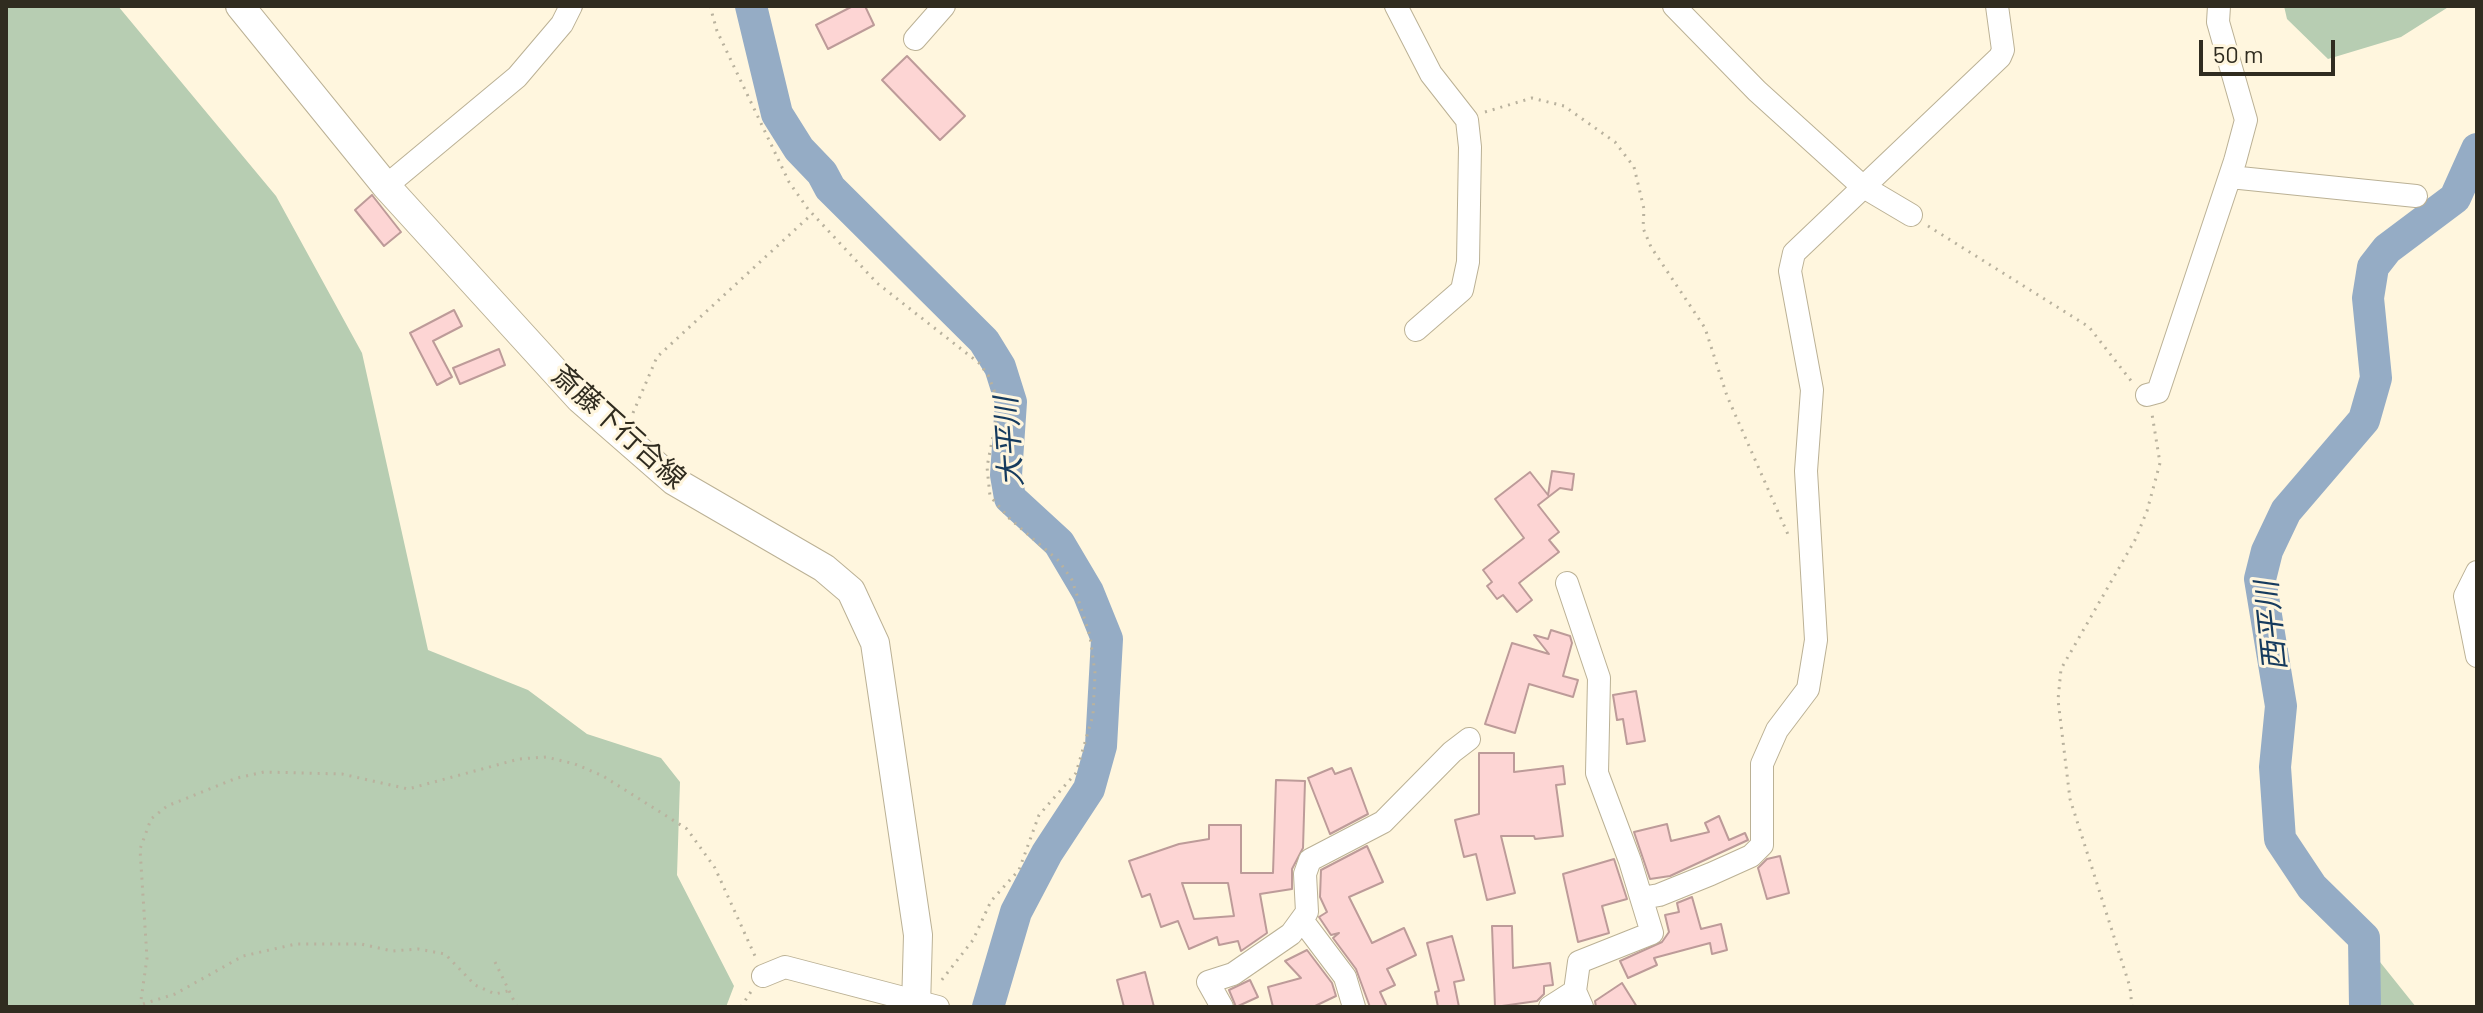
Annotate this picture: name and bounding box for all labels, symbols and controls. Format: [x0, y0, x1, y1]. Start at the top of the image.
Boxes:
scale bar [2203, 24, 2339, 74]
text: 50 m [2213, 39, 2264, 68]
street label: 斎藤下行合線 [545, 358, 693, 496]
water label: 大平川 [988, 396, 1030, 488]
water label: 西平川 [2248, 579, 2294, 673]

